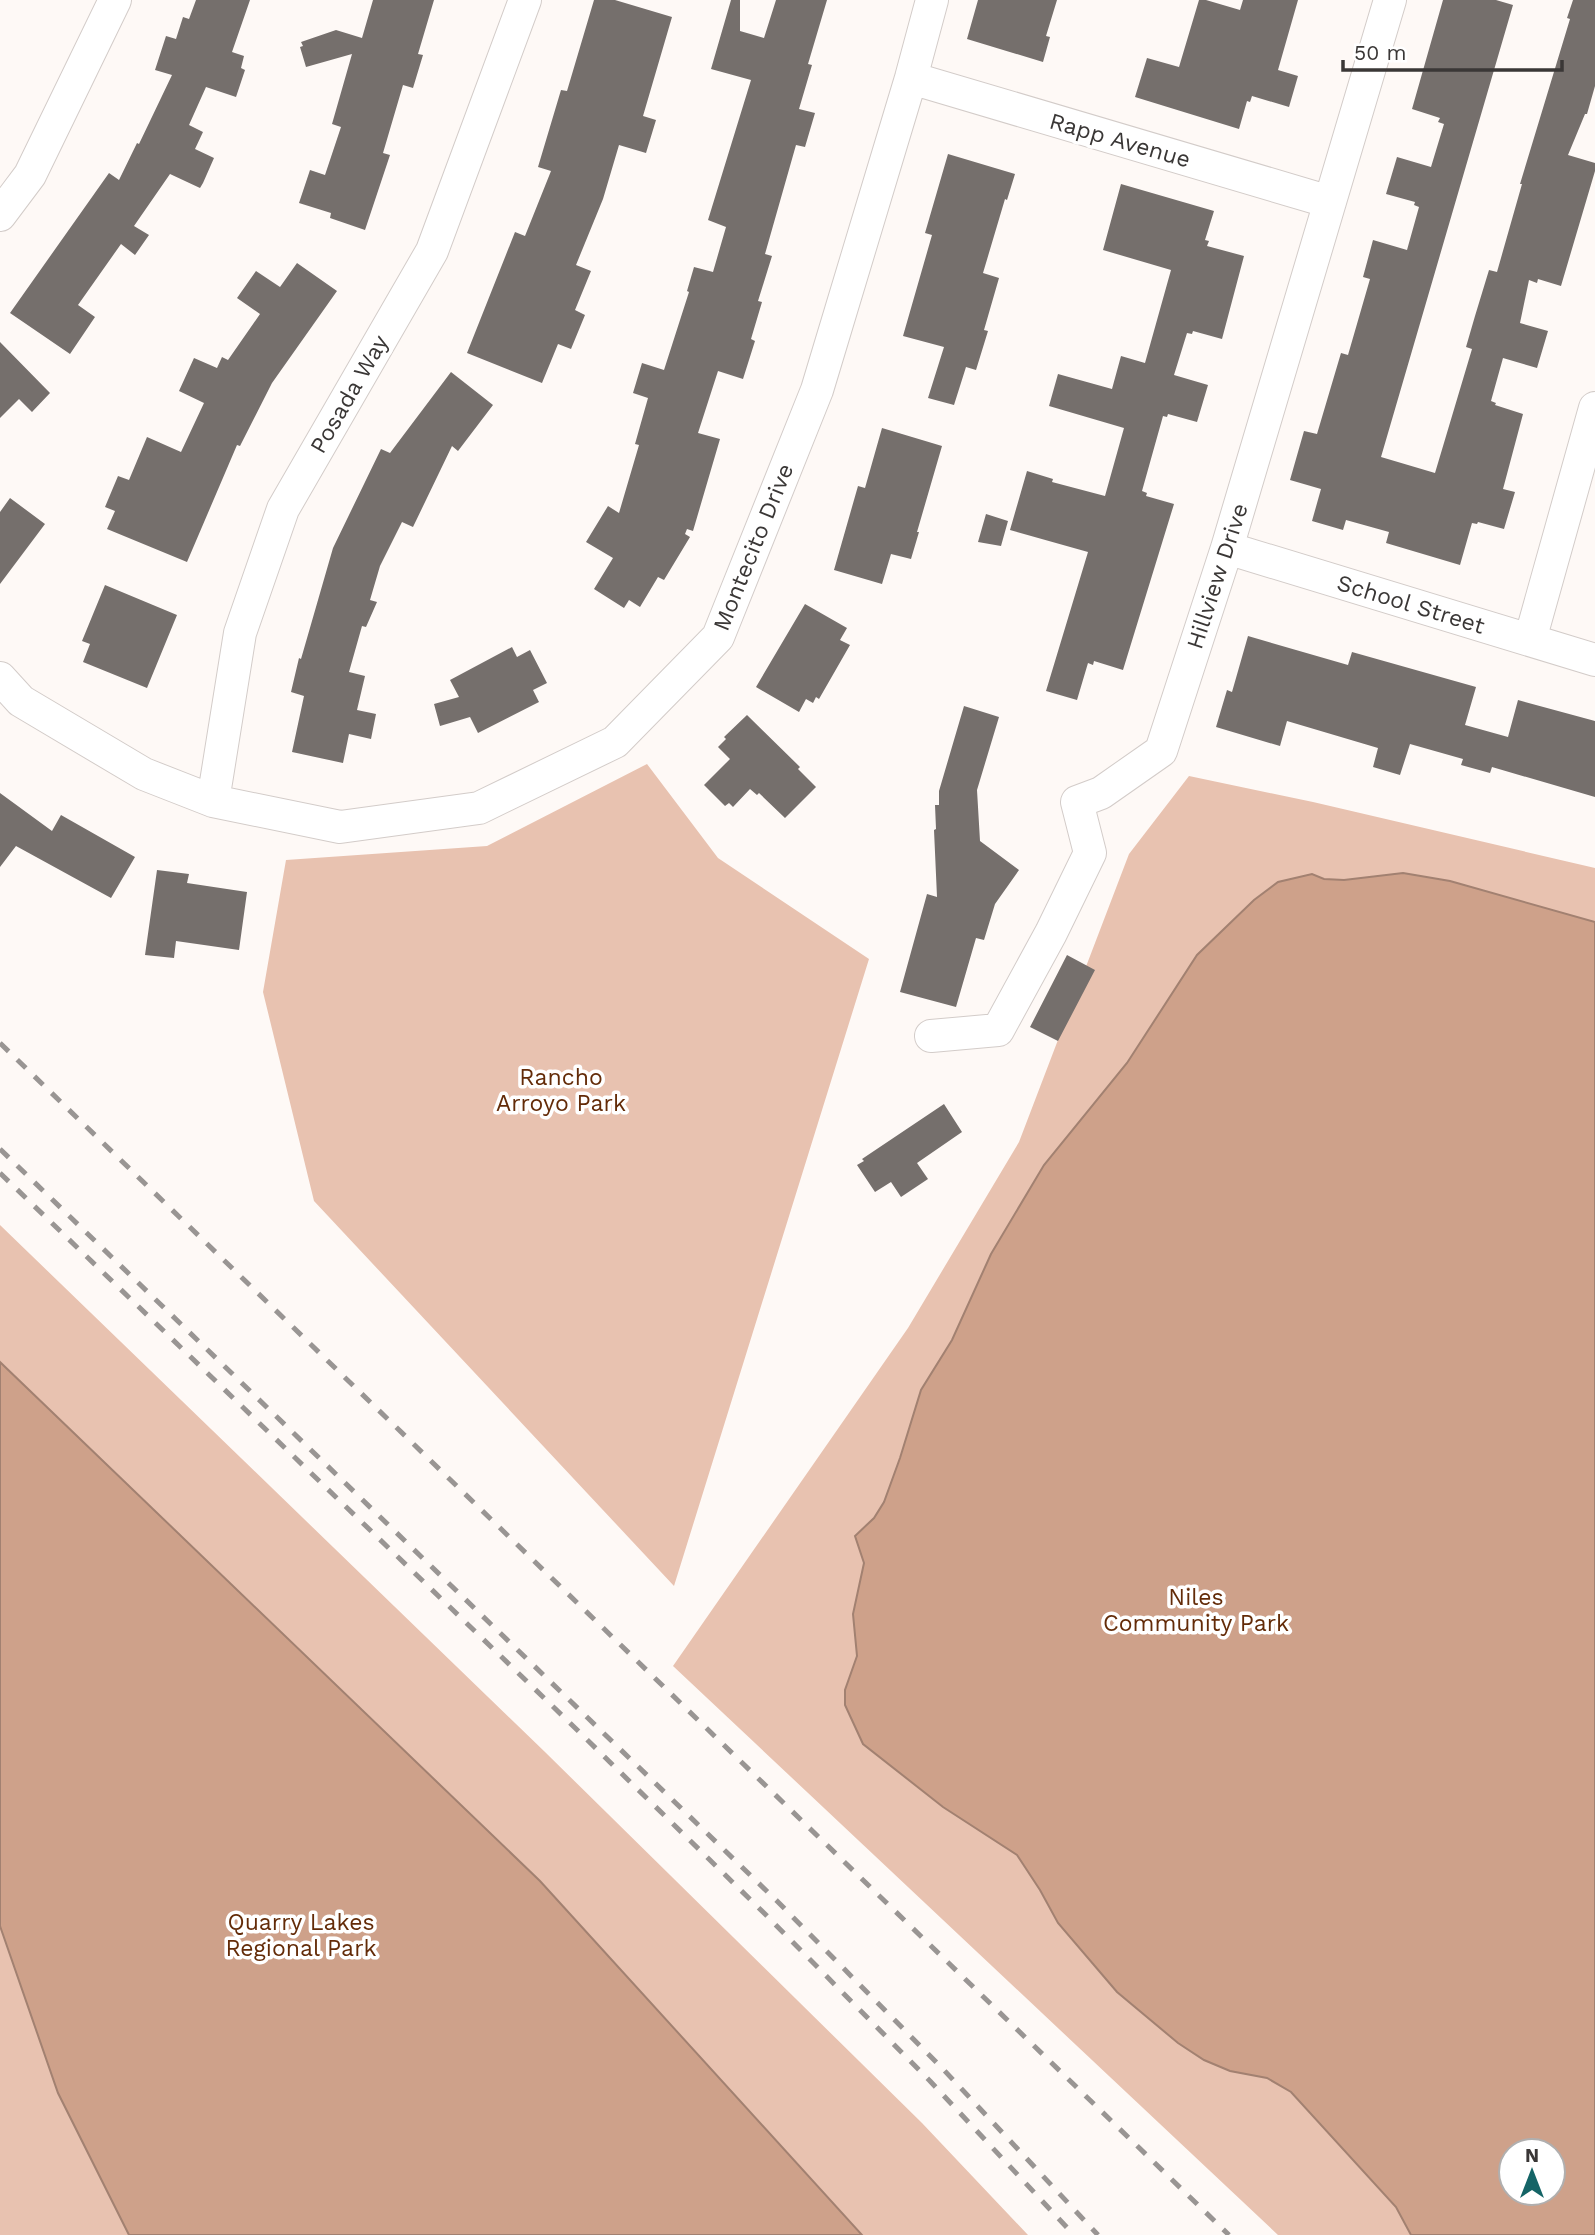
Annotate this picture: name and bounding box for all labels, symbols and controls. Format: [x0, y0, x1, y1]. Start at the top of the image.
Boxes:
scale bar [1343, 28, 1562, 72]
text: 50 m [1354, 40, 1406, 65]
street label: Rapp Avenue [1046, 107, 1193, 174]
street label: Posada Way [305, 330, 394, 458]
street label: Montecito Drive [708, 460, 799, 635]
street label: Hillview Drive [1181, 500, 1254, 652]
street label: School Street [1334, 569, 1488, 640]
park label: Rancho Arroyo Park [496, 1064, 626, 1117]
park label: Niles Community Park [1103, 1584, 1289, 1637]
park label: Quarry Lakes Regional Park [225, 1909, 377, 1962]
north arrow [1497, 2137, 1567, 2207]
text: N [1525, 2144, 1539, 2167]

